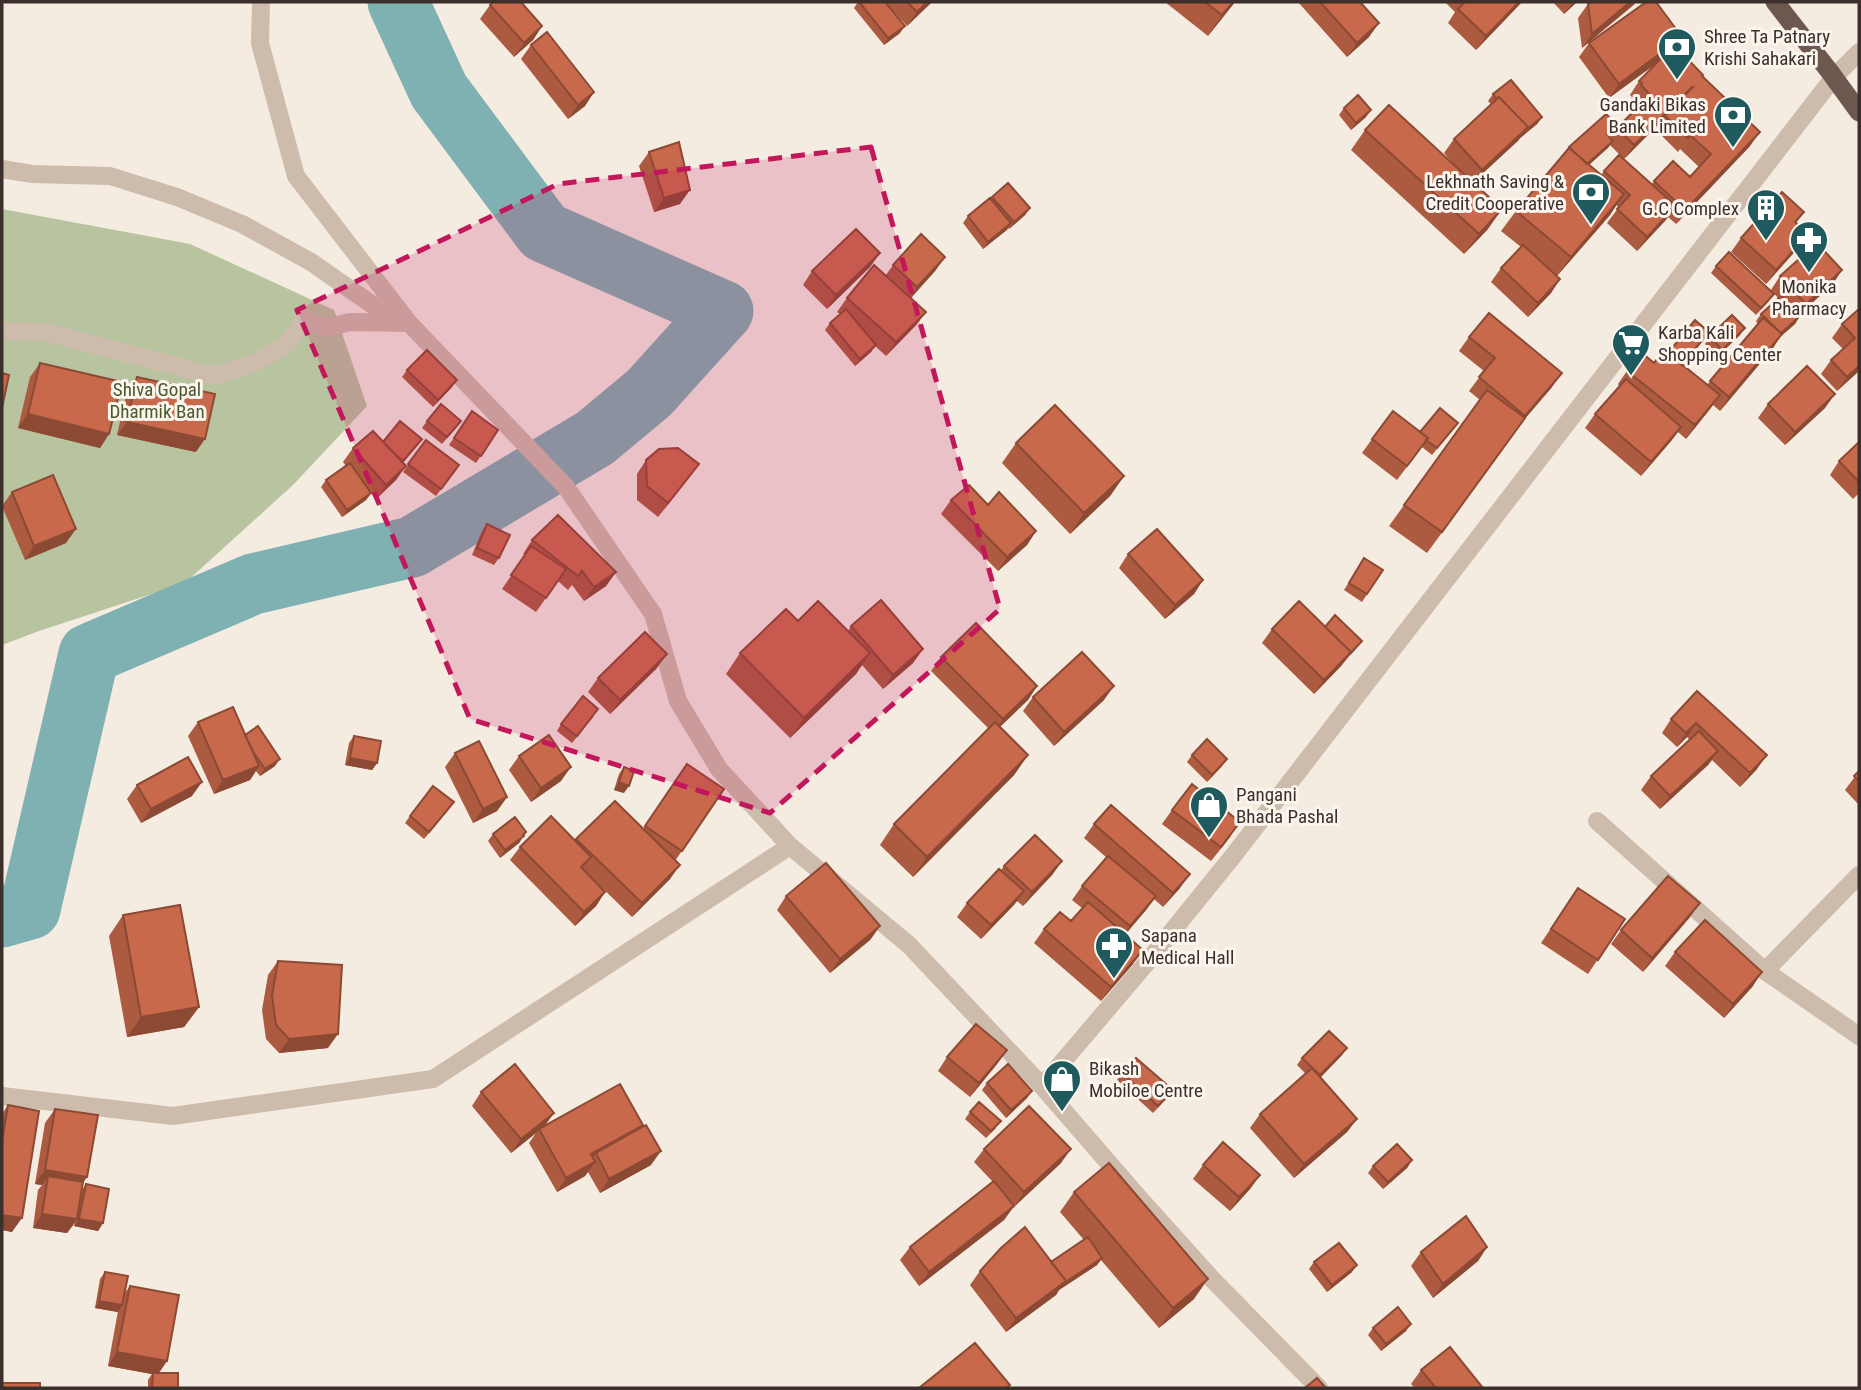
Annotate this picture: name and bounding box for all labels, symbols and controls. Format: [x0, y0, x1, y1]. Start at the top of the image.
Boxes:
place label: Shree Ta Patnary Krishi Sahakari [1704, 25, 1830, 70]
bank icon: Shree Ta Patnary Krishi Sahakari [1656, 26, 1698, 81]
place label: Gandaki Bikas Bank Limited [1600, 93, 1706, 138]
bank icon: Gandaki Bikas Bank Limited [1712, 94, 1754, 149]
place label: Lekhnath Saving & Credit Cooperative [1425, 170, 1565, 215]
bank icon: Lekhnath Saving & Credit Cooperative [1570, 171, 1612, 226]
building icon: G.C Complex [1745, 187, 1787, 242]
place label: G.C Complex [1642, 197, 1739, 220]
pharmacy icon: Monika Pharmacy [1788, 219, 1830, 274]
place label: Monika Pharmacy [1772, 275, 1846, 320]
place label: Karba Kali Shopping Center [1658, 321, 1782, 366]
supermarket icon: Karba Kali Shopping Center [1610, 322, 1652, 377]
park label: Shiva Gopal Dharmik Ban [109, 378, 205, 423]
place label: Pangani Bhada Pashal [1236, 783, 1338, 828]
shop icon: Pangani Bhada Pashal [1188, 784, 1230, 839]
place label: Sapana Medical Hall [1141, 924, 1234, 969]
pharmacy icon: Sapana Medical Hall [1093, 925, 1135, 980]
place label: Bikash Mobiloe Centre [1089, 1057, 1203, 1102]
shop icon: Bikash Mobiloe Centre [1041, 1058, 1083, 1113]

